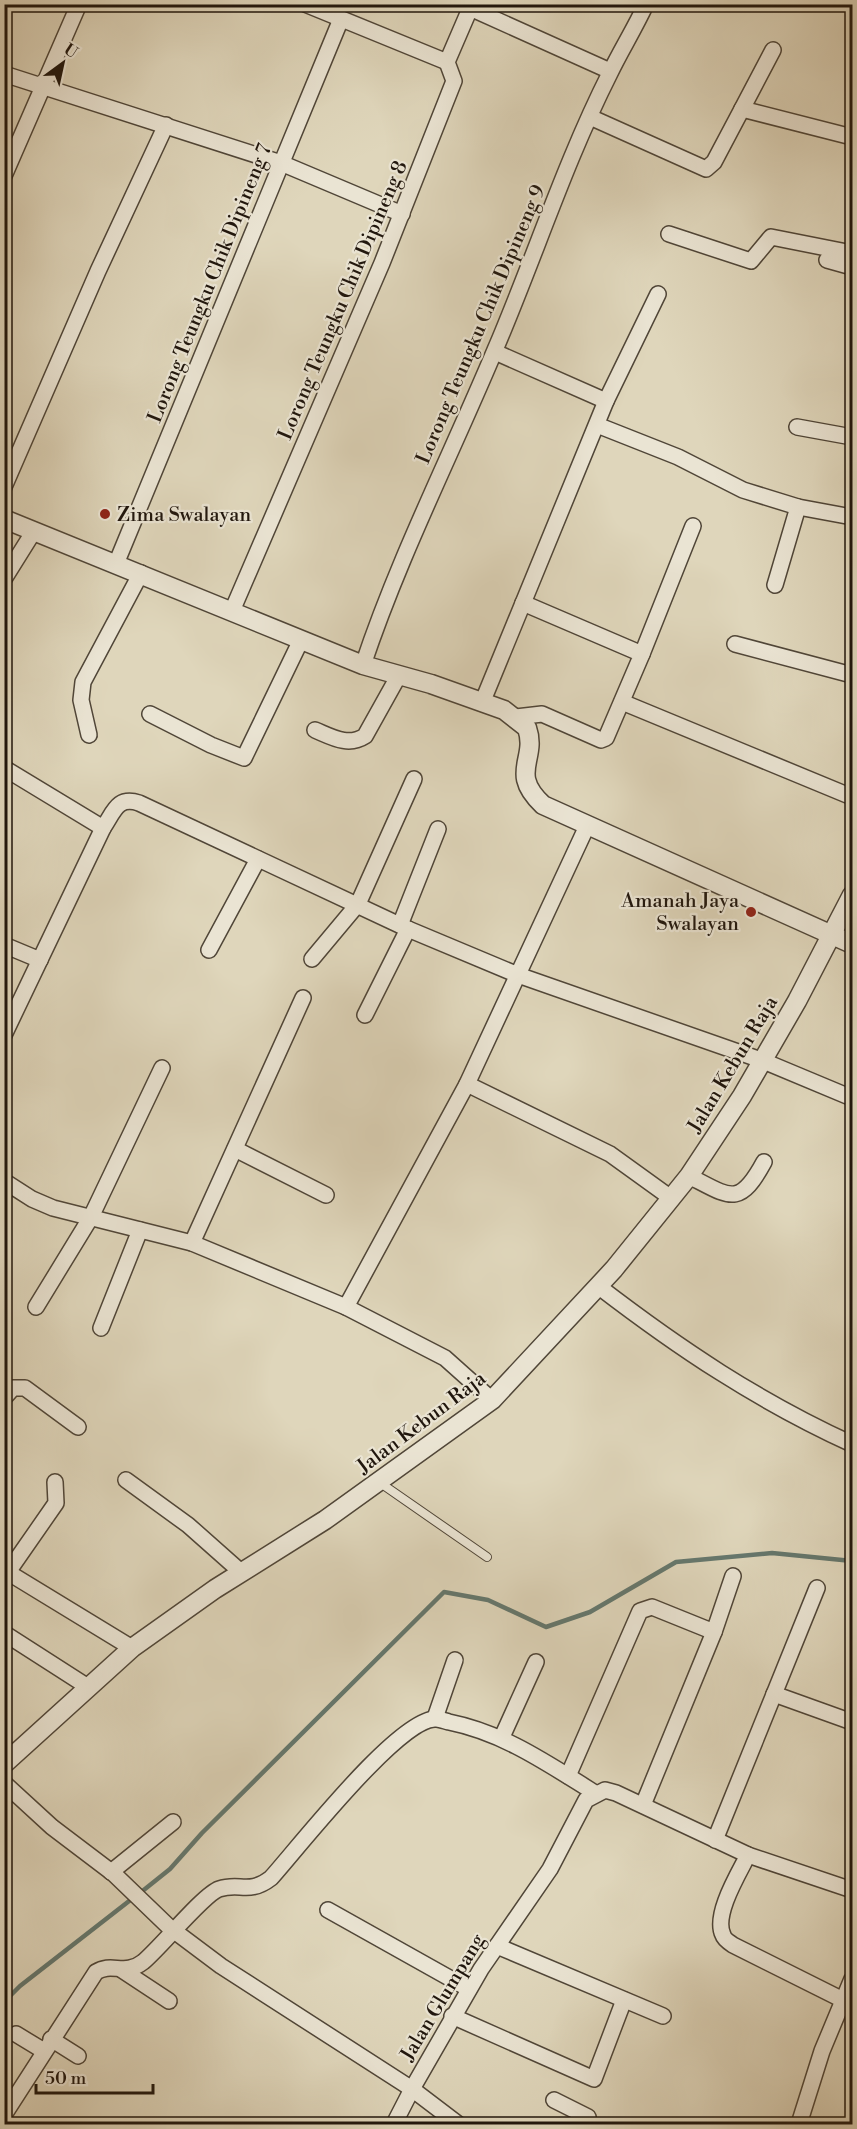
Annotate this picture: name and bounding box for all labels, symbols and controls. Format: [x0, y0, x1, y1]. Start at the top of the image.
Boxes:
north arrow [33, 33, 93, 93]
text: U [60, 39, 82, 63]
street label: Lorong Teungku Chik Dipineng 7 [143, 140, 278, 427]
street label: Lorong Teungku Chik Dipineng 8 [273, 157, 414, 444]
street label: Lorong Teungku Chik Dipineng 9 [411, 181, 552, 468]
place label: Zima Swalayan [117, 503, 251, 528]
marker: Zima Swalayan [98, 507, 112, 521]
place label: Amanah Jaya Swalayan [620, 889, 740, 937]
marker: Amanah Jaya Swalayan [744, 905, 758, 919]
street label: Jalan Kebun Raja [682, 991, 784, 1139]
street label: Jalan Kebun Raja [352, 1366, 492, 1480]
street label: Jalan Glumpang [395, 1929, 491, 2067]
scale bar [36, 2057, 153, 2095]
text: 50 m [45, 2067, 87, 2090]

